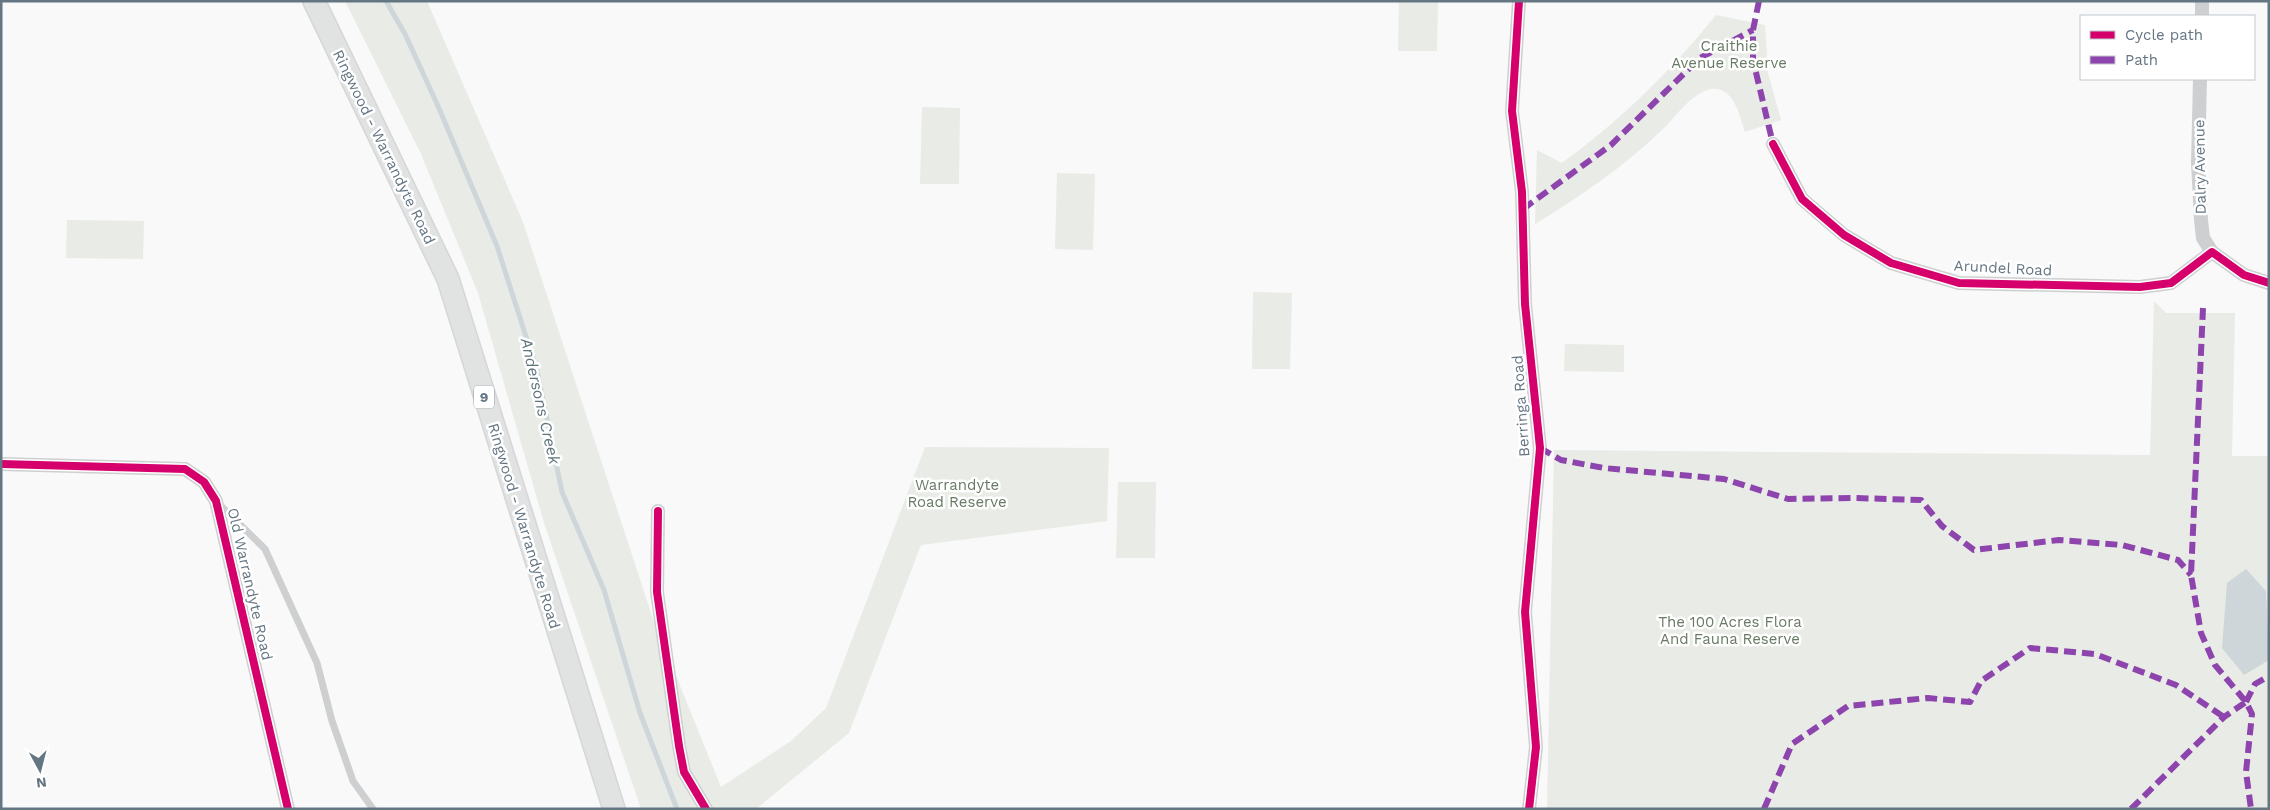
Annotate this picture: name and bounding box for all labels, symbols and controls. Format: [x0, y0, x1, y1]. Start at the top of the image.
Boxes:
legend [2080, 15, 2255, 80]
text: Cycle path [2125, 26, 2203, 44]
park label: Craithie Avenue Reserve [1671, 37, 1787, 72]
street label: Ringwood - Warrandyte Road [329, 47, 439, 247]
text: Path [2125, 51, 2158, 69]
street label: Dalry Avenue [2190, 119, 2210, 215]
street label: Arundel Road [1953, 256, 2053, 280]
water label: Andersons Creek [517, 335, 565, 467]
street label: Berringa Road [1508, 355, 1534, 457]
road number: 9 [474, 386, 494, 408]
street label: Ringwood - Warrandyte Road [484, 421, 564, 631]
park label: Warrandyte Road Reserve [907, 476, 1007, 511]
street label: Old Warrandyte Road [224, 506, 276, 662]
park label: The 100 Acres Flora And Fauna Reserve [1658, 613, 1802, 648]
north arrow [15, 745, 65, 795]
text: N [35, 774, 48, 791]

